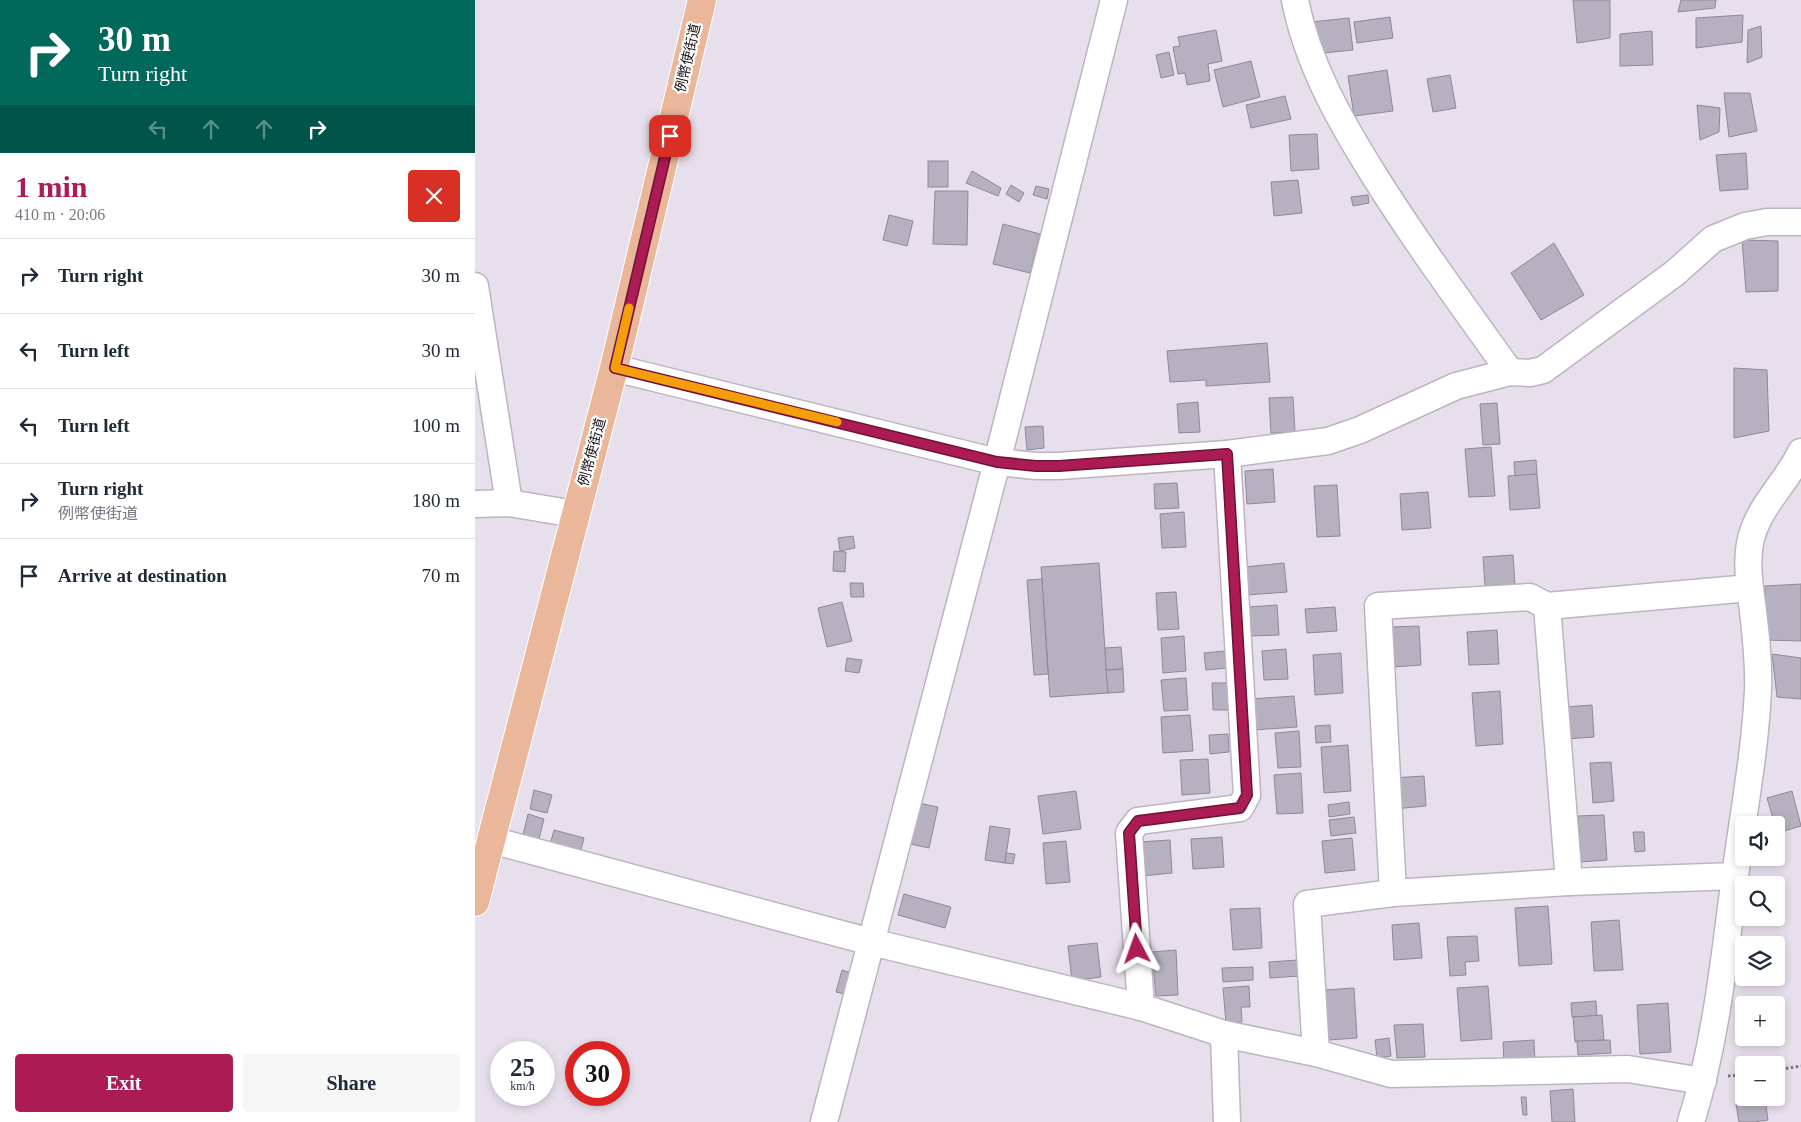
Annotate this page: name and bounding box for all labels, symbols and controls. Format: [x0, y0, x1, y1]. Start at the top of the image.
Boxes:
icon: right [15, 20, 80, 85]
text: 30 m [98, 20, 171, 59]
street label: 例幣使街道 [672, 22, 703, 94]
text: Turn right [98, 61, 187, 86]
icon: left [144, 115, 172, 143]
icon: ahead [197, 115, 225, 143]
icon: ahead [250, 115, 278, 143]
icon: right [303, 115, 331, 143]
pin [649, 115, 691, 157]
icon: arrive [656, 122, 684, 150]
text: 1 min [15, 170, 88, 203]
button: close [408, 170, 460, 222]
text: 410 m · 20:06 [15, 206, 105, 223]
icon: right [15, 262, 43, 290]
text: Turn right [58, 265, 143, 286]
text: 30 m [421, 265, 460, 286]
icon: left [15, 337, 43, 365]
text: Turn left [58, 340, 130, 361]
text: 30 m [421, 340, 460, 361]
icon: left [15, 412, 43, 440]
text: Turn left [58, 415, 130, 436]
text: 100 m [412, 415, 460, 436]
street label: 例幣使街道 [575, 416, 608, 488]
text: Turn right [58, 478, 143, 499]
icon: right [15, 487, 43, 515]
text: 180 m [412, 490, 460, 511]
text: 例幣使街道 [58, 505, 138, 522]
icon: arrive [15, 562, 43, 590]
text: Arrive at destination [58, 565, 227, 586]
text: 70 m [421, 565, 460, 586]
map controls [1735, 816, 1785, 1106]
button: sound [1735, 816, 1785, 866]
button: search [1735, 876, 1785, 926]
position arrow [1110, 922, 1162, 974]
button: layers [1735, 936, 1785, 986]
button: + [1735, 996, 1785, 1046]
speed limit sign: 30 [565, 1041, 630, 1106]
button: Exit [15, 1054, 233, 1112]
button: Share [243, 1054, 460, 1112]
text: 25 [510, 1054, 535, 1081]
button: − [1735, 1056, 1785, 1106]
text: km/h [510, 1079, 535, 1093]

